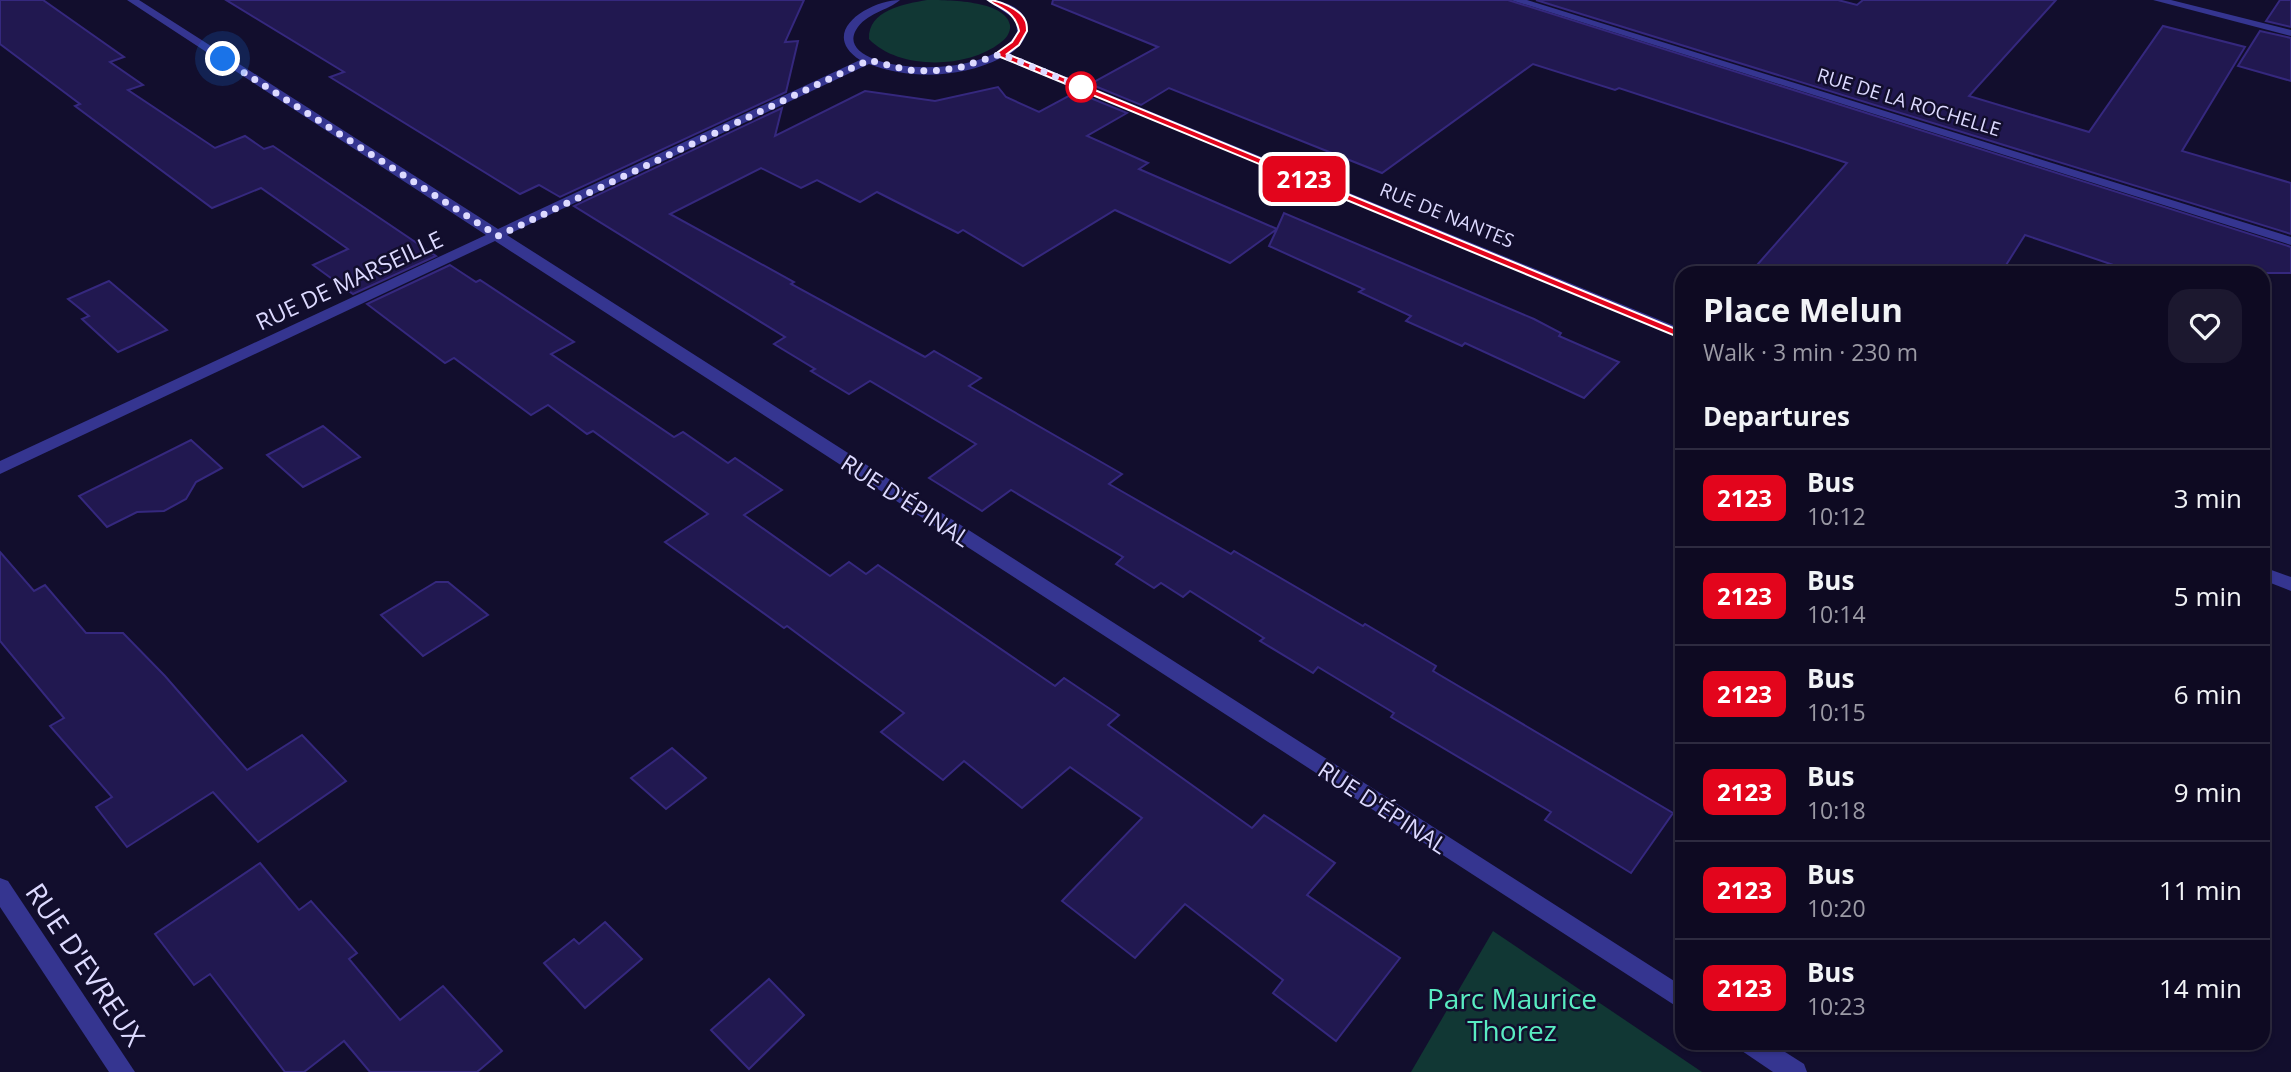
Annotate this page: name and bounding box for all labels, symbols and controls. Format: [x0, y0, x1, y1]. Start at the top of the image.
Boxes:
your location [205, 41, 240, 76]
street label: RUE DE LA ROCHELLE [1814, 62, 2004, 142]
unlabelled marker [1066, 72, 1096, 102]
line badge: 2123 [1255, 156, 1353, 202]
text: 2123 [1277, 162, 1331, 195]
street label: RUE DE NANTES [1376, 176, 1518, 254]
street label: RUE DE MARSEILLE [250, 223, 448, 337]
text: Place Melun [1703, 287, 1903, 332]
button: heart [2168, 289, 2242, 363]
text: Walk · 3 min · 230 m [1703, 336, 1918, 368]
text: Departures [1703, 398, 1850, 434]
street label: RUE D'ÉPINAL [835, 446, 977, 554]
text: Bus [1807, 464, 1854, 500]
text: 3 min [2174, 480, 2242, 516]
text: 2123 [1717, 481, 1772, 514]
text: 10:12 [1807, 500, 1866, 532]
text: Bus [1807, 562, 1854, 598]
text: 5 min [2174, 578, 2242, 614]
text: 2123 [1717, 579, 1772, 612]
text: 10:14 [1807, 598, 1866, 630]
text: Bus [1807, 660, 1854, 696]
text: 6 min [2174, 676, 2242, 712]
text: 2123 [1717, 677, 1772, 710]
text: 10:15 [1807, 696, 1866, 728]
street label: RUE D'ÉPINAL [1312, 753, 1454, 861]
text: Bus [1807, 758, 1854, 794]
text: 9 min [2174, 774, 2242, 810]
text: 2123 [1717, 775, 1772, 808]
text: 10:18 [1807, 794, 1866, 826]
text: Bus [1807, 856, 1854, 892]
text: 11 min [2159, 872, 2242, 908]
text: 2123 [1717, 873, 1772, 906]
street label: RUE D'EVREUX [17, 875, 155, 1054]
text: 10:20 [1807, 892, 1866, 924]
text: Bus [1807, 954, 1854, 990]
text: 14 min [2159, 970, 2242, 1006]
text: 2123 [1717, 971, 1772, 1004]
park label: Parc Maurice Thorez [1427, 979, 1597, 1049]
text: 10:23 [1807, 990, 1866, 1022]

